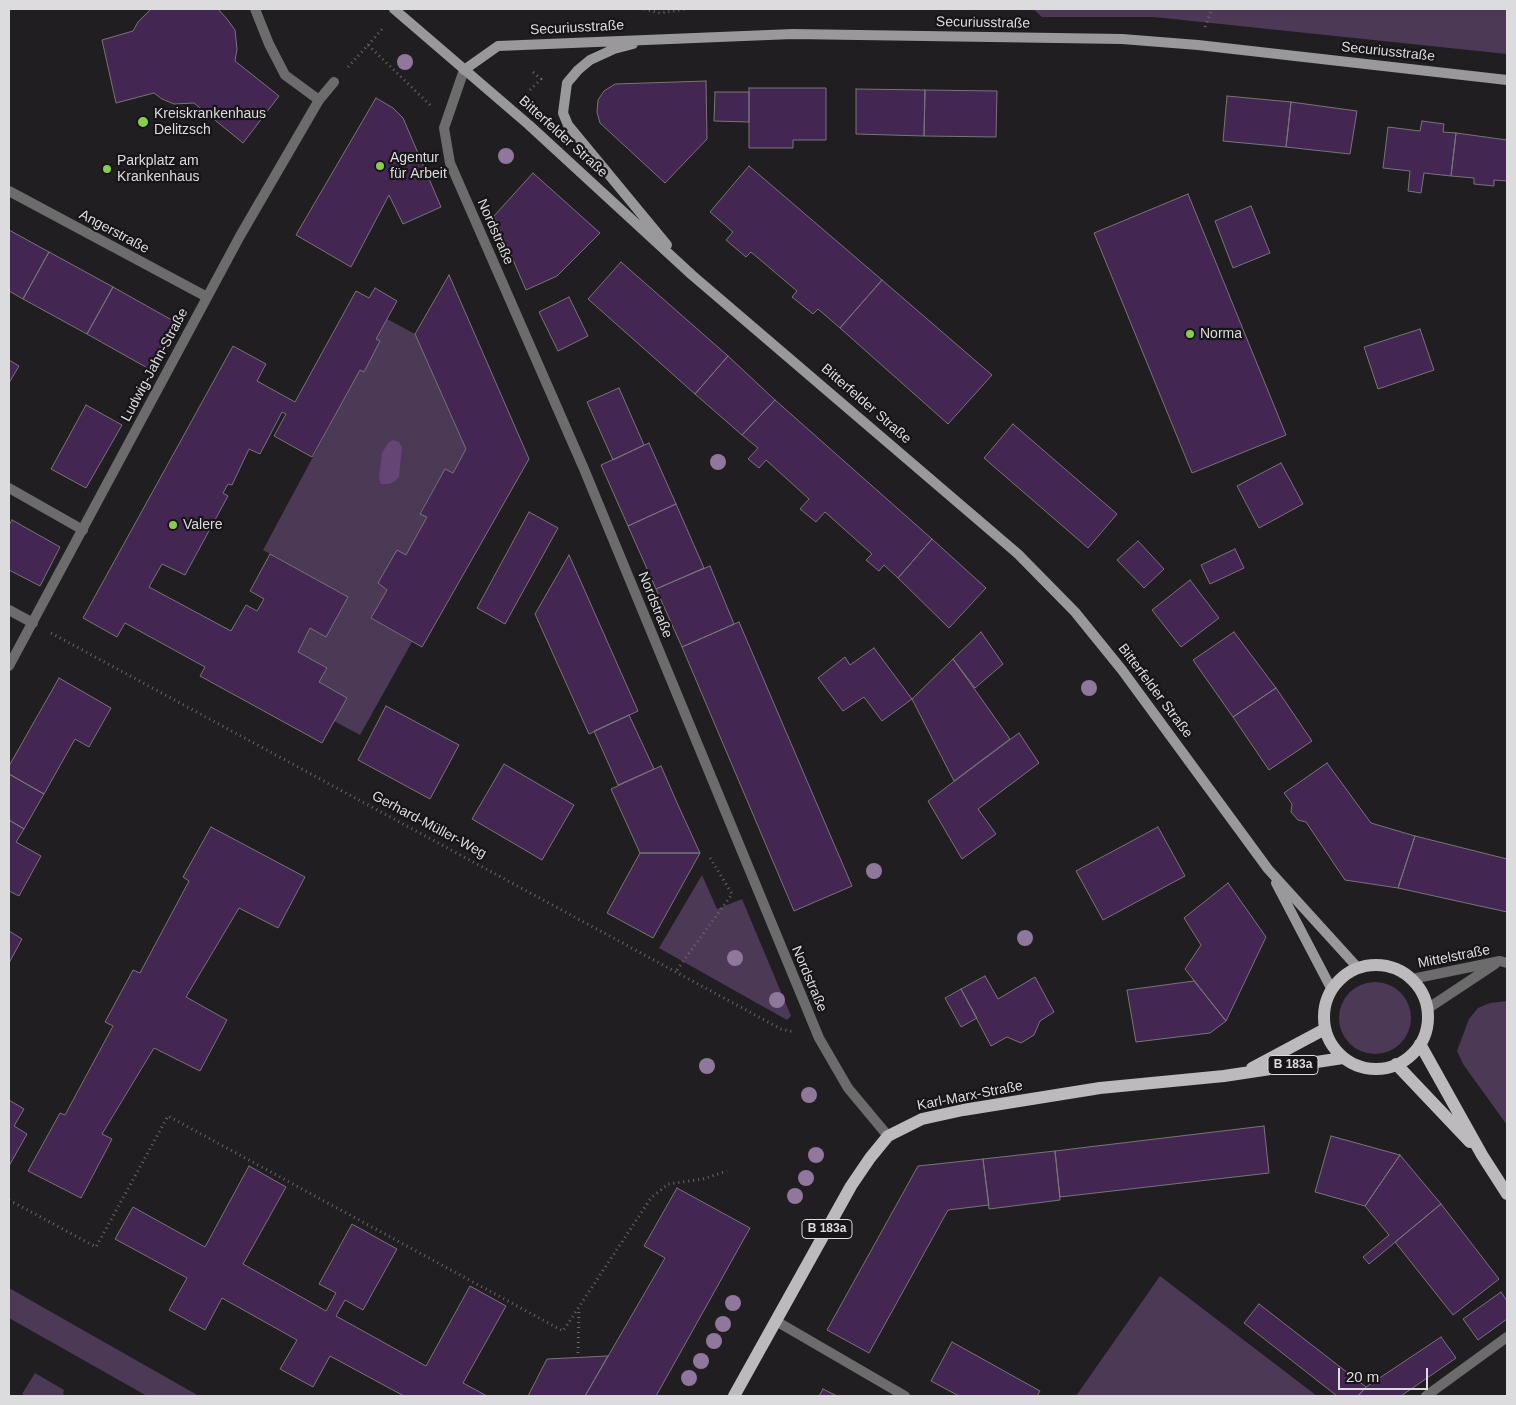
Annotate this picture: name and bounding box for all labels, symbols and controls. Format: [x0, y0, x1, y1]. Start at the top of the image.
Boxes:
street label: Securiusstraße [936, 14, 1030, 32]
street label: Securiusstraße [530, 17, 624, 39]
street label: Securiusstraße [1340, 39, 1436, 65]
street label: Bitterfelder Straße [515, 93, 611, 181]
place label: Kreiskrankenhaus Delitzsch [154, 106, 266, 138]
marker: Kreiskrankenhaus Delitzsch [136, 115, 150, 129]
place label: Agentur für Arbeit [390, 150, 447, 182]
place label: Parkplatz am Krankenhaus [117, 153, 200, 186]
marker: Agentur für Arbeit [374, 160, 386, 172]
marker: Parkplatz am Krankenhaus [101, 163, 113, 175]
street label: Nordstraße [473, 197, 517, 267]
street label: Angerstraße [76, 207, 152, 257]
street label: Ludwig-Jahn-Straße [118, 305, 192, 425]
place label: Norma [1200, 326, 1242, 342]
marker: Norma [1184, 328, 1196, 340]
street label: Bitterfelder Straße [818, 360, 914, 448]
place label: Valere [183, 517, 222, 533]
marker: Valere [167, 519, 179, 531]
street label: Nordstraße [634, 569, 676, 641]
street label: Bitterfelder Straße [1114, 641, 1196, 741]
street label: Gerhard-Müller-Weg [369, 788, 489, 862]
street label: Mittelstraße [1417, 942, 1491, 972]
street label: Nordstraße [788, 943, 830, 1015]
road number: B 183a [1268, 1056, 1318, 1074]
street label: Karl-Marx-Straße [916, 1078, 1024, 1114]
road number: B 183a [802, 1220, 852, 1238]
scale bar [1341, 1358, 1431, 1390]
text: 20 m [1346, 1368, 1379, 1385]

